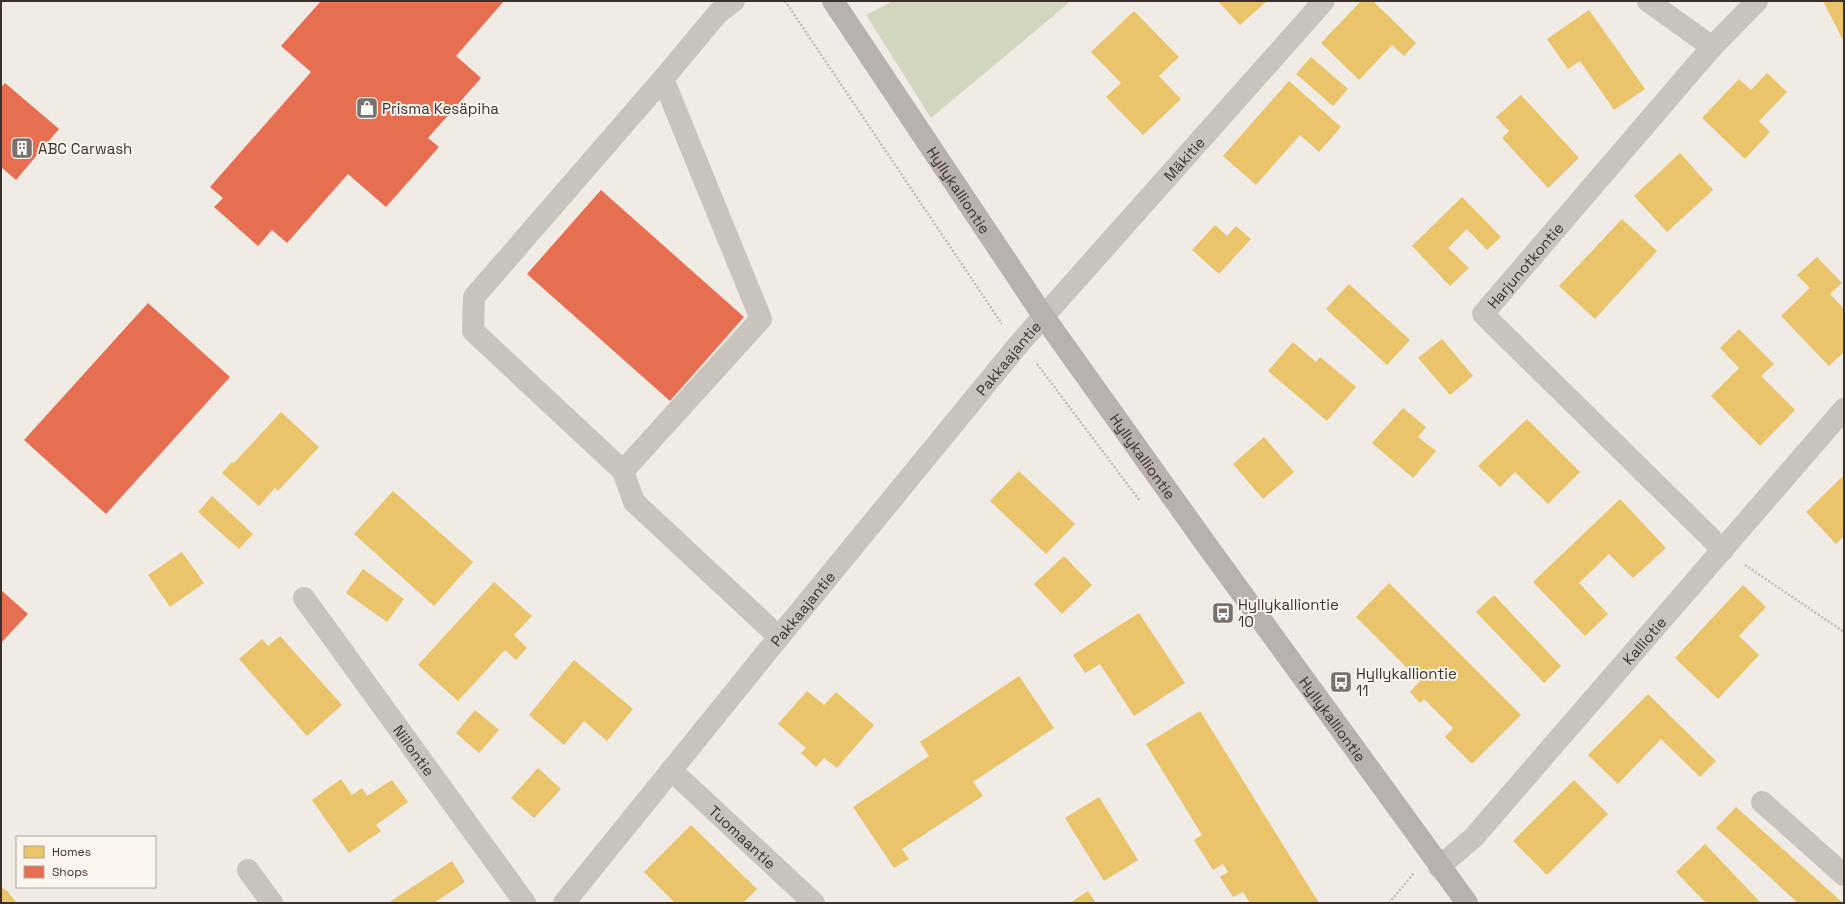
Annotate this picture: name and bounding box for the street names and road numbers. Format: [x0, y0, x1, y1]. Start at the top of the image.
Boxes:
street label: Mäkitie [1159, 132, 1209, 185]
street label: Hyllykalliontie [923, 143, 995, 237]
street label: Harjunotkontie [1483, 218, 1567, 312]
street label: Pakkaajantie [971, 317, 1045, 399]
street label: Hyllykalliontie [1106, 410, 1180, 503]
street label: Pakkaajantie [766, 567, 839, 650]
street label: Kalliotie [1618, 612, 1670, 668]
street label: Hyllykalliontie [1296, 672, 1371, 765]
street label: Niilontie [389, 721, 439, 780]
street label: Tuomaantie [705, 801, 780, 873]

